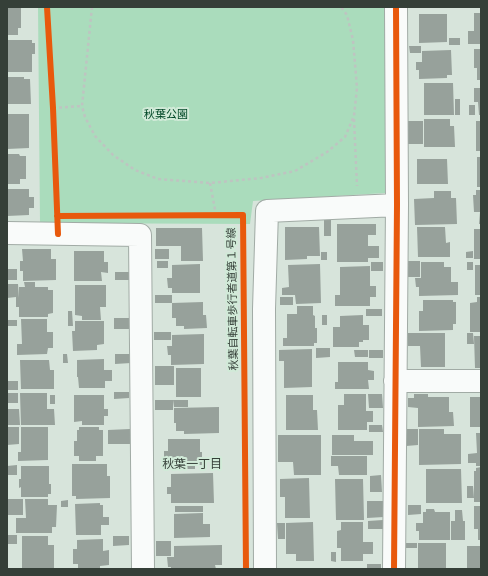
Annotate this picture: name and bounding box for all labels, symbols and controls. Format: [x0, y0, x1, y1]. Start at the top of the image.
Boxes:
park label: 秋葉公園 [144, 108, 188, 122]
street label: 秋葉自転車歩行者道第１号線 [225, 227, 241, 371]
district label: 秋葉一丁目 [162, 458, 222, 472]

